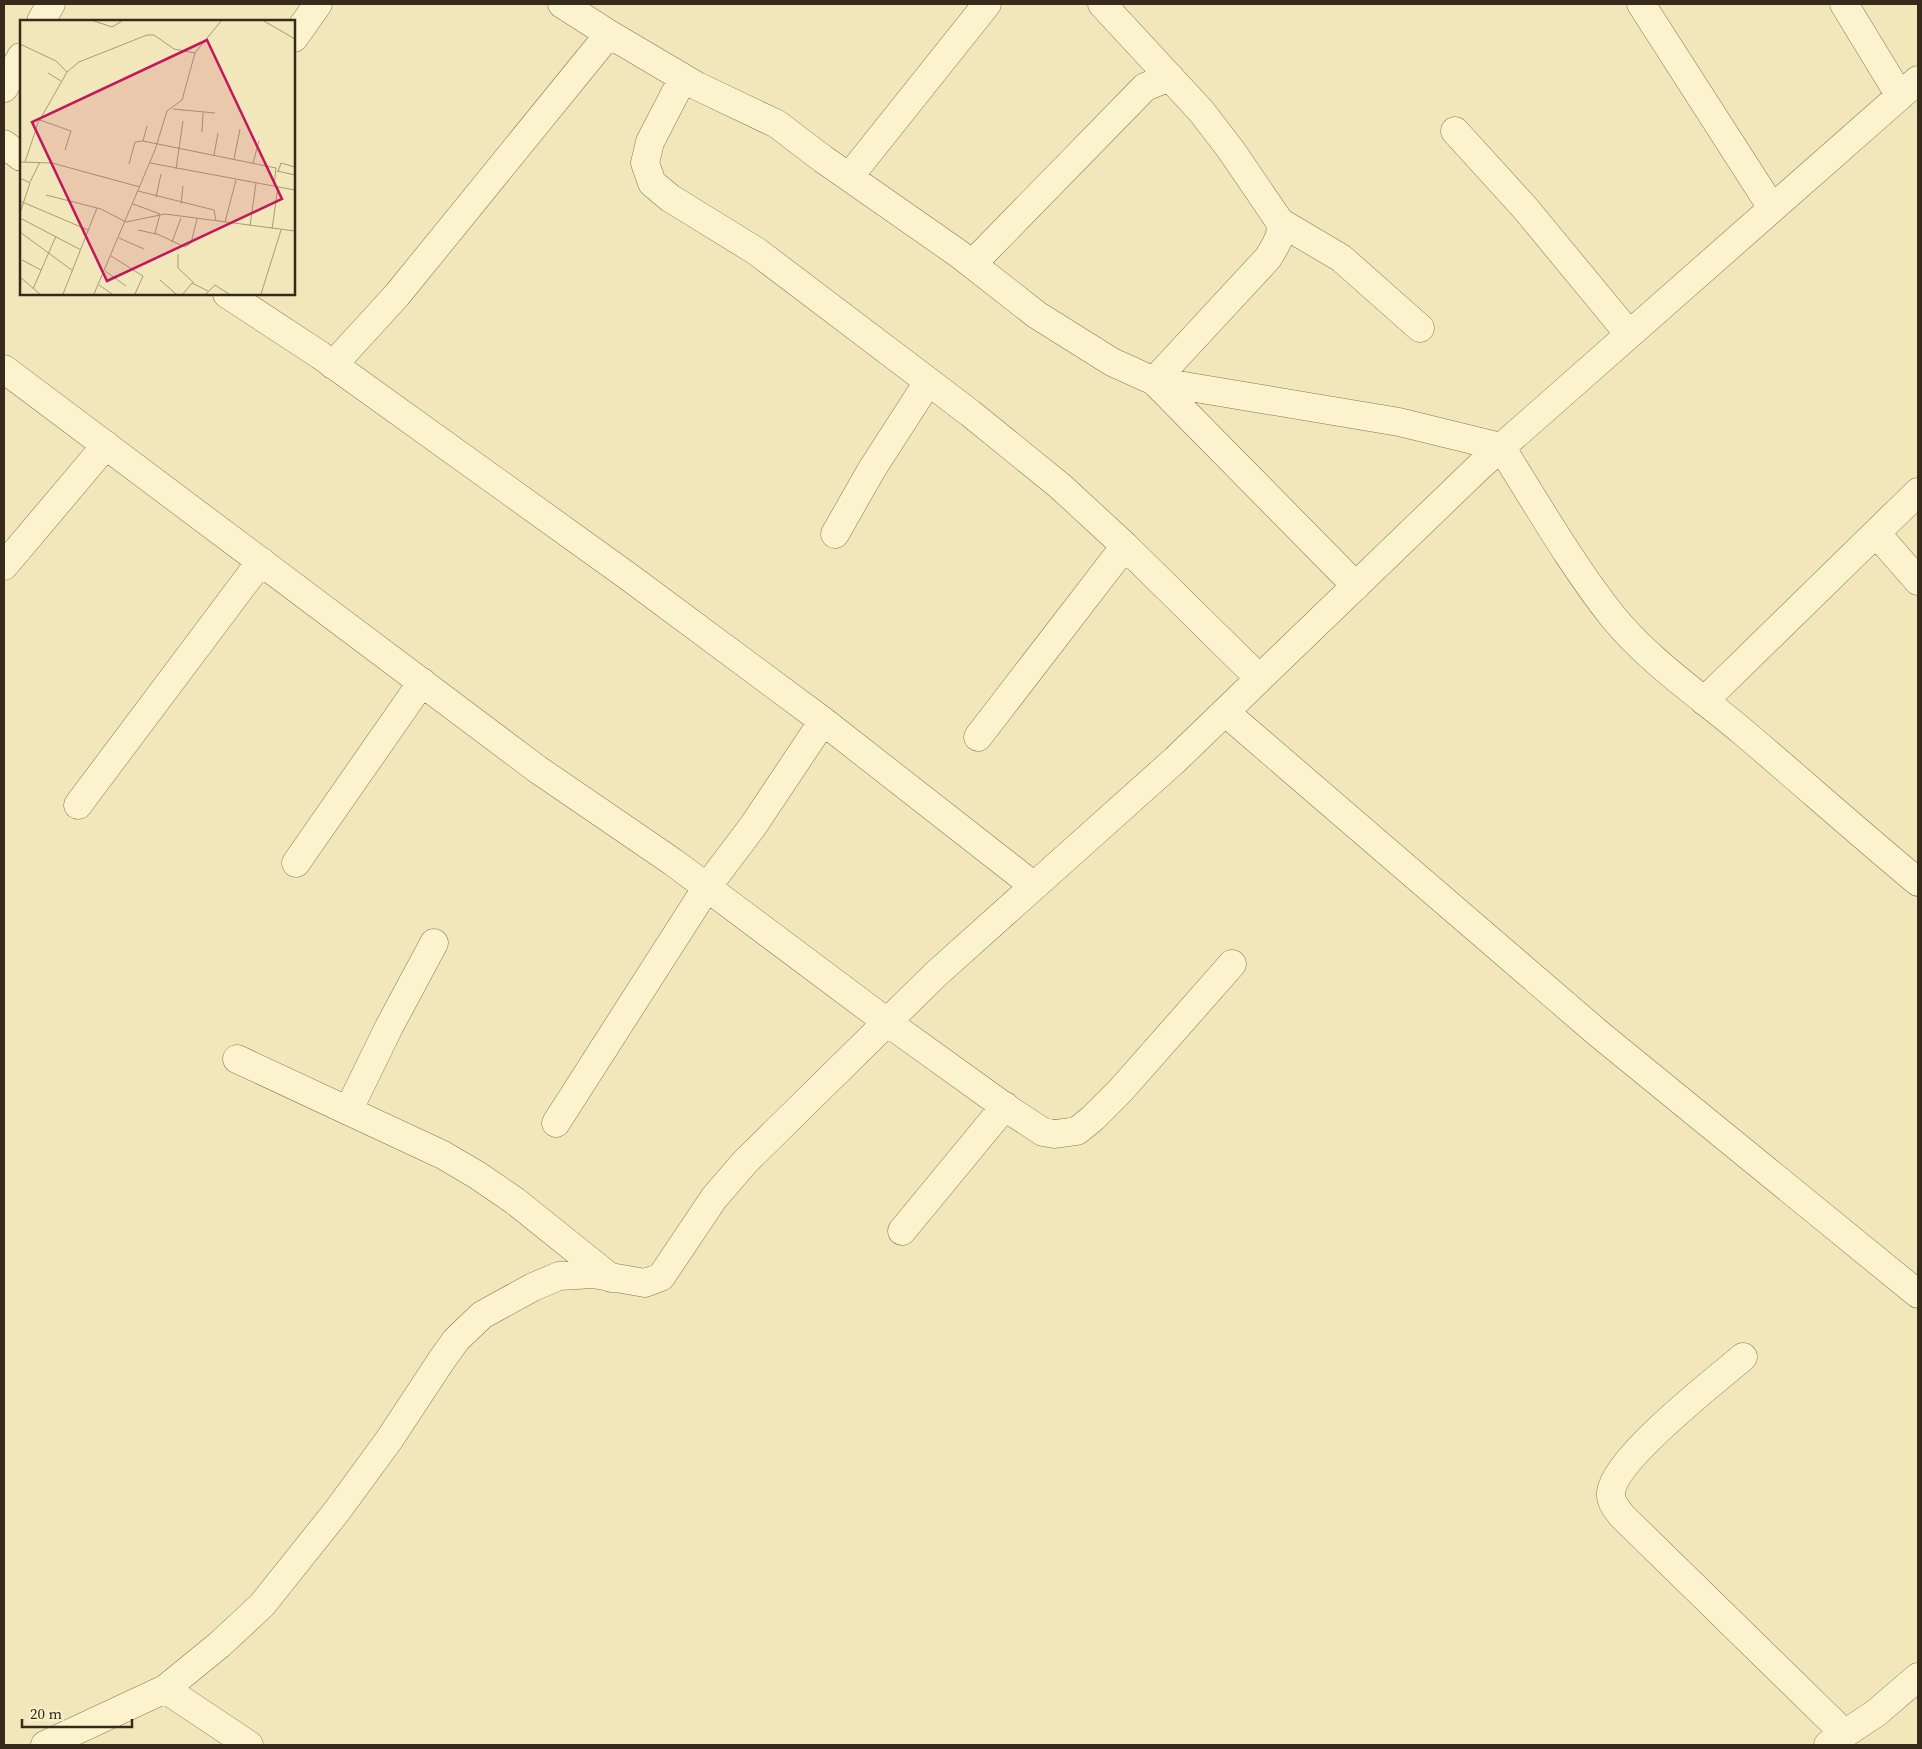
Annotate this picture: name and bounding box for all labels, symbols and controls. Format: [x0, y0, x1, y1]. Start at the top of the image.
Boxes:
inset map [20, 20, 295, 295]
scale bar [22, 1696, 132, 1728]
text: 20 m [30, 1703, 62, 1724]

